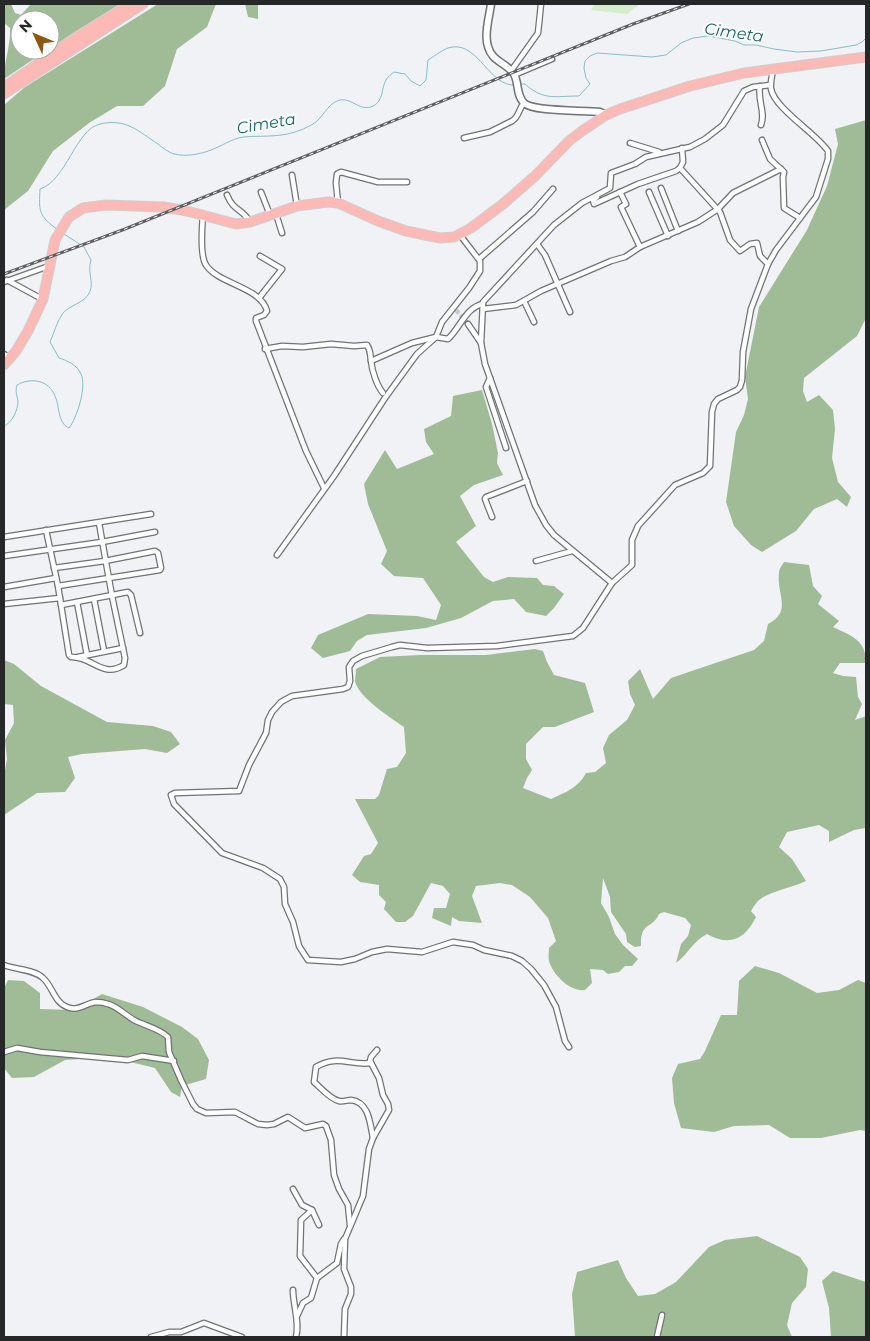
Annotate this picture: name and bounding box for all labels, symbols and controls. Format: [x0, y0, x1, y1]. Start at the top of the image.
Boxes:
north arrow [10, 10, 60, 60]
text: N [15, 16, 36, 36]
water label: Cimeta [703, 19, 765, 46]
water label: Cimeta [235, 109, 297, 138]

